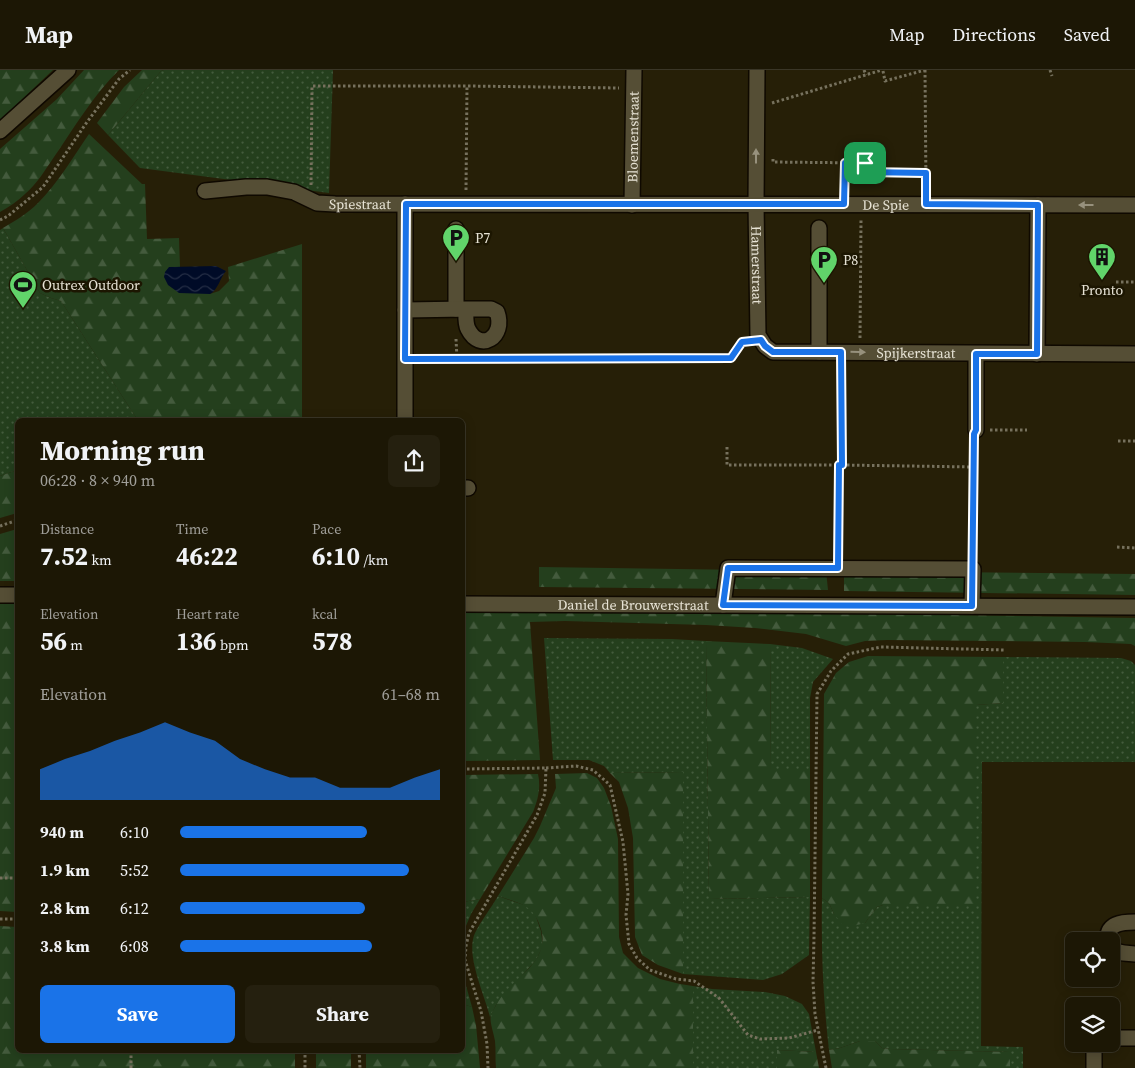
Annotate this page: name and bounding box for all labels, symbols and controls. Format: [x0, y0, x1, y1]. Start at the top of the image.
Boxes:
text: Map [25, 18, 73, 51]
text: Map [889, 22, 925, 47]
text: Directions [953, 22, 1036, 47]
text: Saved [1064, 22, 1110, 47]
street label: Bloemenstraat [622, 91, 644, 183]
pin [844, 142, 886, 184]
one-way arrow [752, 147, 760, 163]
icon: arrive [851, 149, 879, 177]
street label: Spiestraat [328, 194, 391, 214]
street label: De Spie [862, 195, 909, 215]
one-way arrow [1078, 201, 1094, 209]
parking icon: P7 [441, 223, 471, 262]
street label: Hamerstraat [746, 226, 768, 305]
place label: P7 [475, 228, 490, 248]
building icon: Pronto [1087, 242, 1117, 281]
parking icon: P8 [809, 245, 839, 284]
place label: P8 [843, 250, 858, 270]
sports icon: Outrex Outdoor [8, 270, 38, 309]
place label: Outrex Outdoor [42, 275, 140, 295]
place label: Pronto [1081, 280, 1123, 300]
street label: Spijkerstraat [876, 343, 956, 363]
one-way arrow [850, 348, 866, 356]
text: Morning run [40, 431, 205, 469]
button: share [388, 435, 440, 487]
text: 06:28 · 8 × 940 m [40, 469, 155, 491]
text: Distance [40, 519, 94, 539]
text: Time [176, 519, 208, 539]
text: Pace [312, 519, 341, 539]
text: 7.52 [40, 539, 88, 573]
text: 46:22 [176, 539, 238, 573]
text: 6:10 [312, 539, 360, 573]
text: km [88, 550, 112, 570]
text: /km [360, 550, 388, 570]
street label: Daniel de Brouwerstraat [557, 594, 709, 615]
text: Elevation [40, 604, 98, 624]
text: Heart rate [176, 604, 239, 624]
text: kcal [312, 604, 338, 624]
text: 56 [40, 624, 67, 658]
text: 136 [176, 624, 217, 658]
text: 578 [312, 624, 353, 658]
text: m [67, 635, 83, 655]
text: bpm [217, 635, 249, 655]
text: Elevation [40, 683, 107, 705]
text: 61–68 m [382, 683, 440, 705]
text: 940 m [40, 821, 84, 843]
text: 6:10 [120, 821, 149, 843]
text: 1.9 km [40, 859, 90, 881]
text: 5:52 [120, 859, 149, 881]
text: 2.8 km [40, 897, 90, 919]
text: 6:12 [120, 897, 149, 919]
map controls [1065, 932, 1120, 1052]
button: locate [1065, 932, 1120, 987]
text: 3.8 km [40, 935, 90, 957]
text: 6:08 [120, 935, 149, 957]
button: Save [40, 985, 235, 1043]
button: Share [245, 985, 440, 1043]
button: layers [1065, 997, 1120, 1052]

